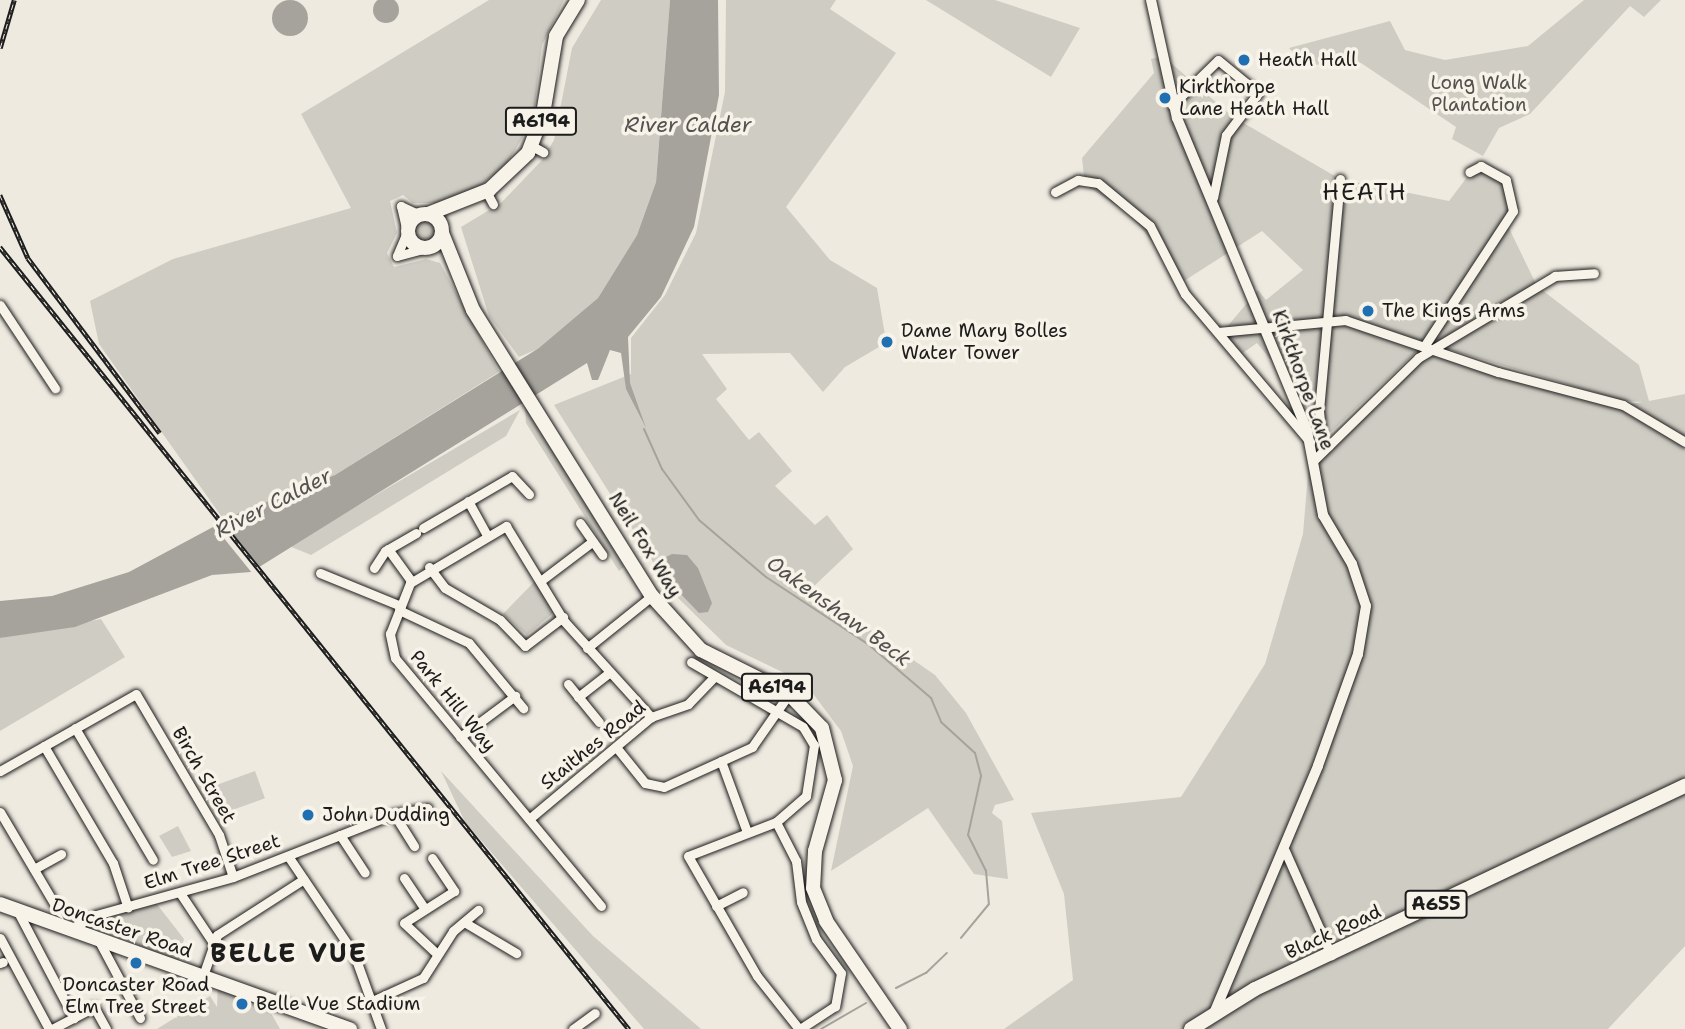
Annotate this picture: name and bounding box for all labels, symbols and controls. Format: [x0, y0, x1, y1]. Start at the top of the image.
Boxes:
place label: Heath Hall [1258, 49, 1357, 71]
marker: Heath Hall [1236, 52, 1252, 68]
park label: Long Walk Plantation [1431, 72, 1527, 116]
place label: Kirkthorpe Lane Heath Hall [1179, 76, 1329, 120]
marker: Kirkthorpe Lane Heath Hall [1157, 90, 1173, 106]
road number: A6194 [504, 106, 578, 136]
water label: River Calder [624, 112, 752, 138]
district label: HEATH [1323, 178, 1407, 206]
place label: The Kings Arms [1382, 300, 1525, 322]
marker: The Kings Arms [1360, 303, 1376, 319]
street label: Kirkthorpe Lane [1267, 307, 1339, 453]
place label: Dame Mary Bolles Water Tower [901, 320, 1068, 364]
marker: Dame Mary Bolles Water Tower [879, 334, 895, 350]
water label: River Calder [211, 463, 335, 543]
street label: Neil Fox Way [604, 488, 686, 602]
water label: Oakenshaw Beck [762, 550, 916, 672]
street label: Park Hill Way [405, 646, 501, 756]
road number: A6194 [740, 672, 814, 702]
street label: Staithes Road [536, 696, 650, 794]
street label: Birch Street [167, 723, 241, 827]
place label: John Dudding [322, 804, 450, 826]
marker: John Dudding [300, 807, 316, 823]
street label: Elm Tree Street [141, 829, 283, 895]
road number: A655 [1404, 890, 1468, 918]
street label: Doncaster Road [49, 893, 195, 963]
street label: Black Road [1281, 900, 1385, 964]
district label: BELLE VUE [211, 937, 367, 969]
marker: Doncaster Road Elm Tree Street [128, 955, 144, 971]
place label: Doncaster Road Elm Tree Street [63, 974, 209, 1018]
place label: Belle Vue Stadium [256, 993, 420, 1015]
marker: Belle Vue Stadium [234, 996, 250, 1012]

